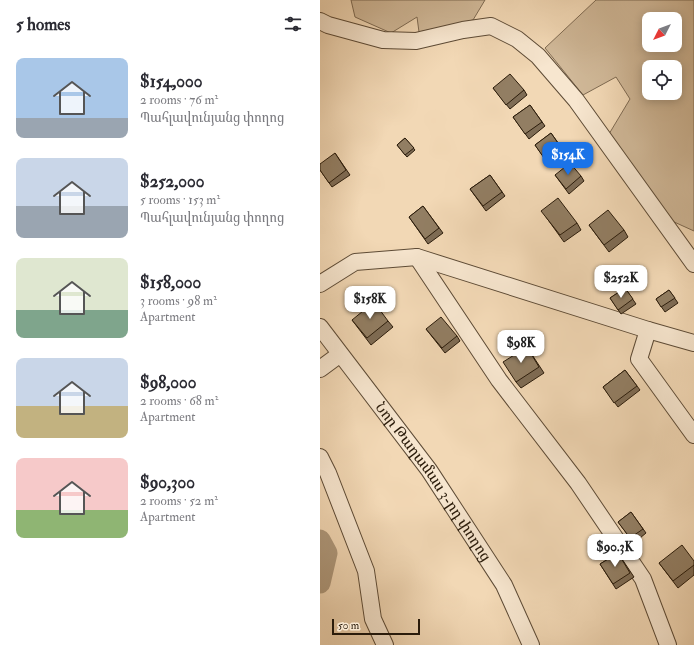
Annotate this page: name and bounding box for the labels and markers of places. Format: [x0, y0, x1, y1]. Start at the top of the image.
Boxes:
pin: $154K [540, 142, 596, 176]
pin: $252K [593, 265, 649, 299]
pin: $158K [342, 286, 398, 320]
pin: $98K [497, 330, 545, 364]
pin: $90.3K [582, 534, 648, 568]

